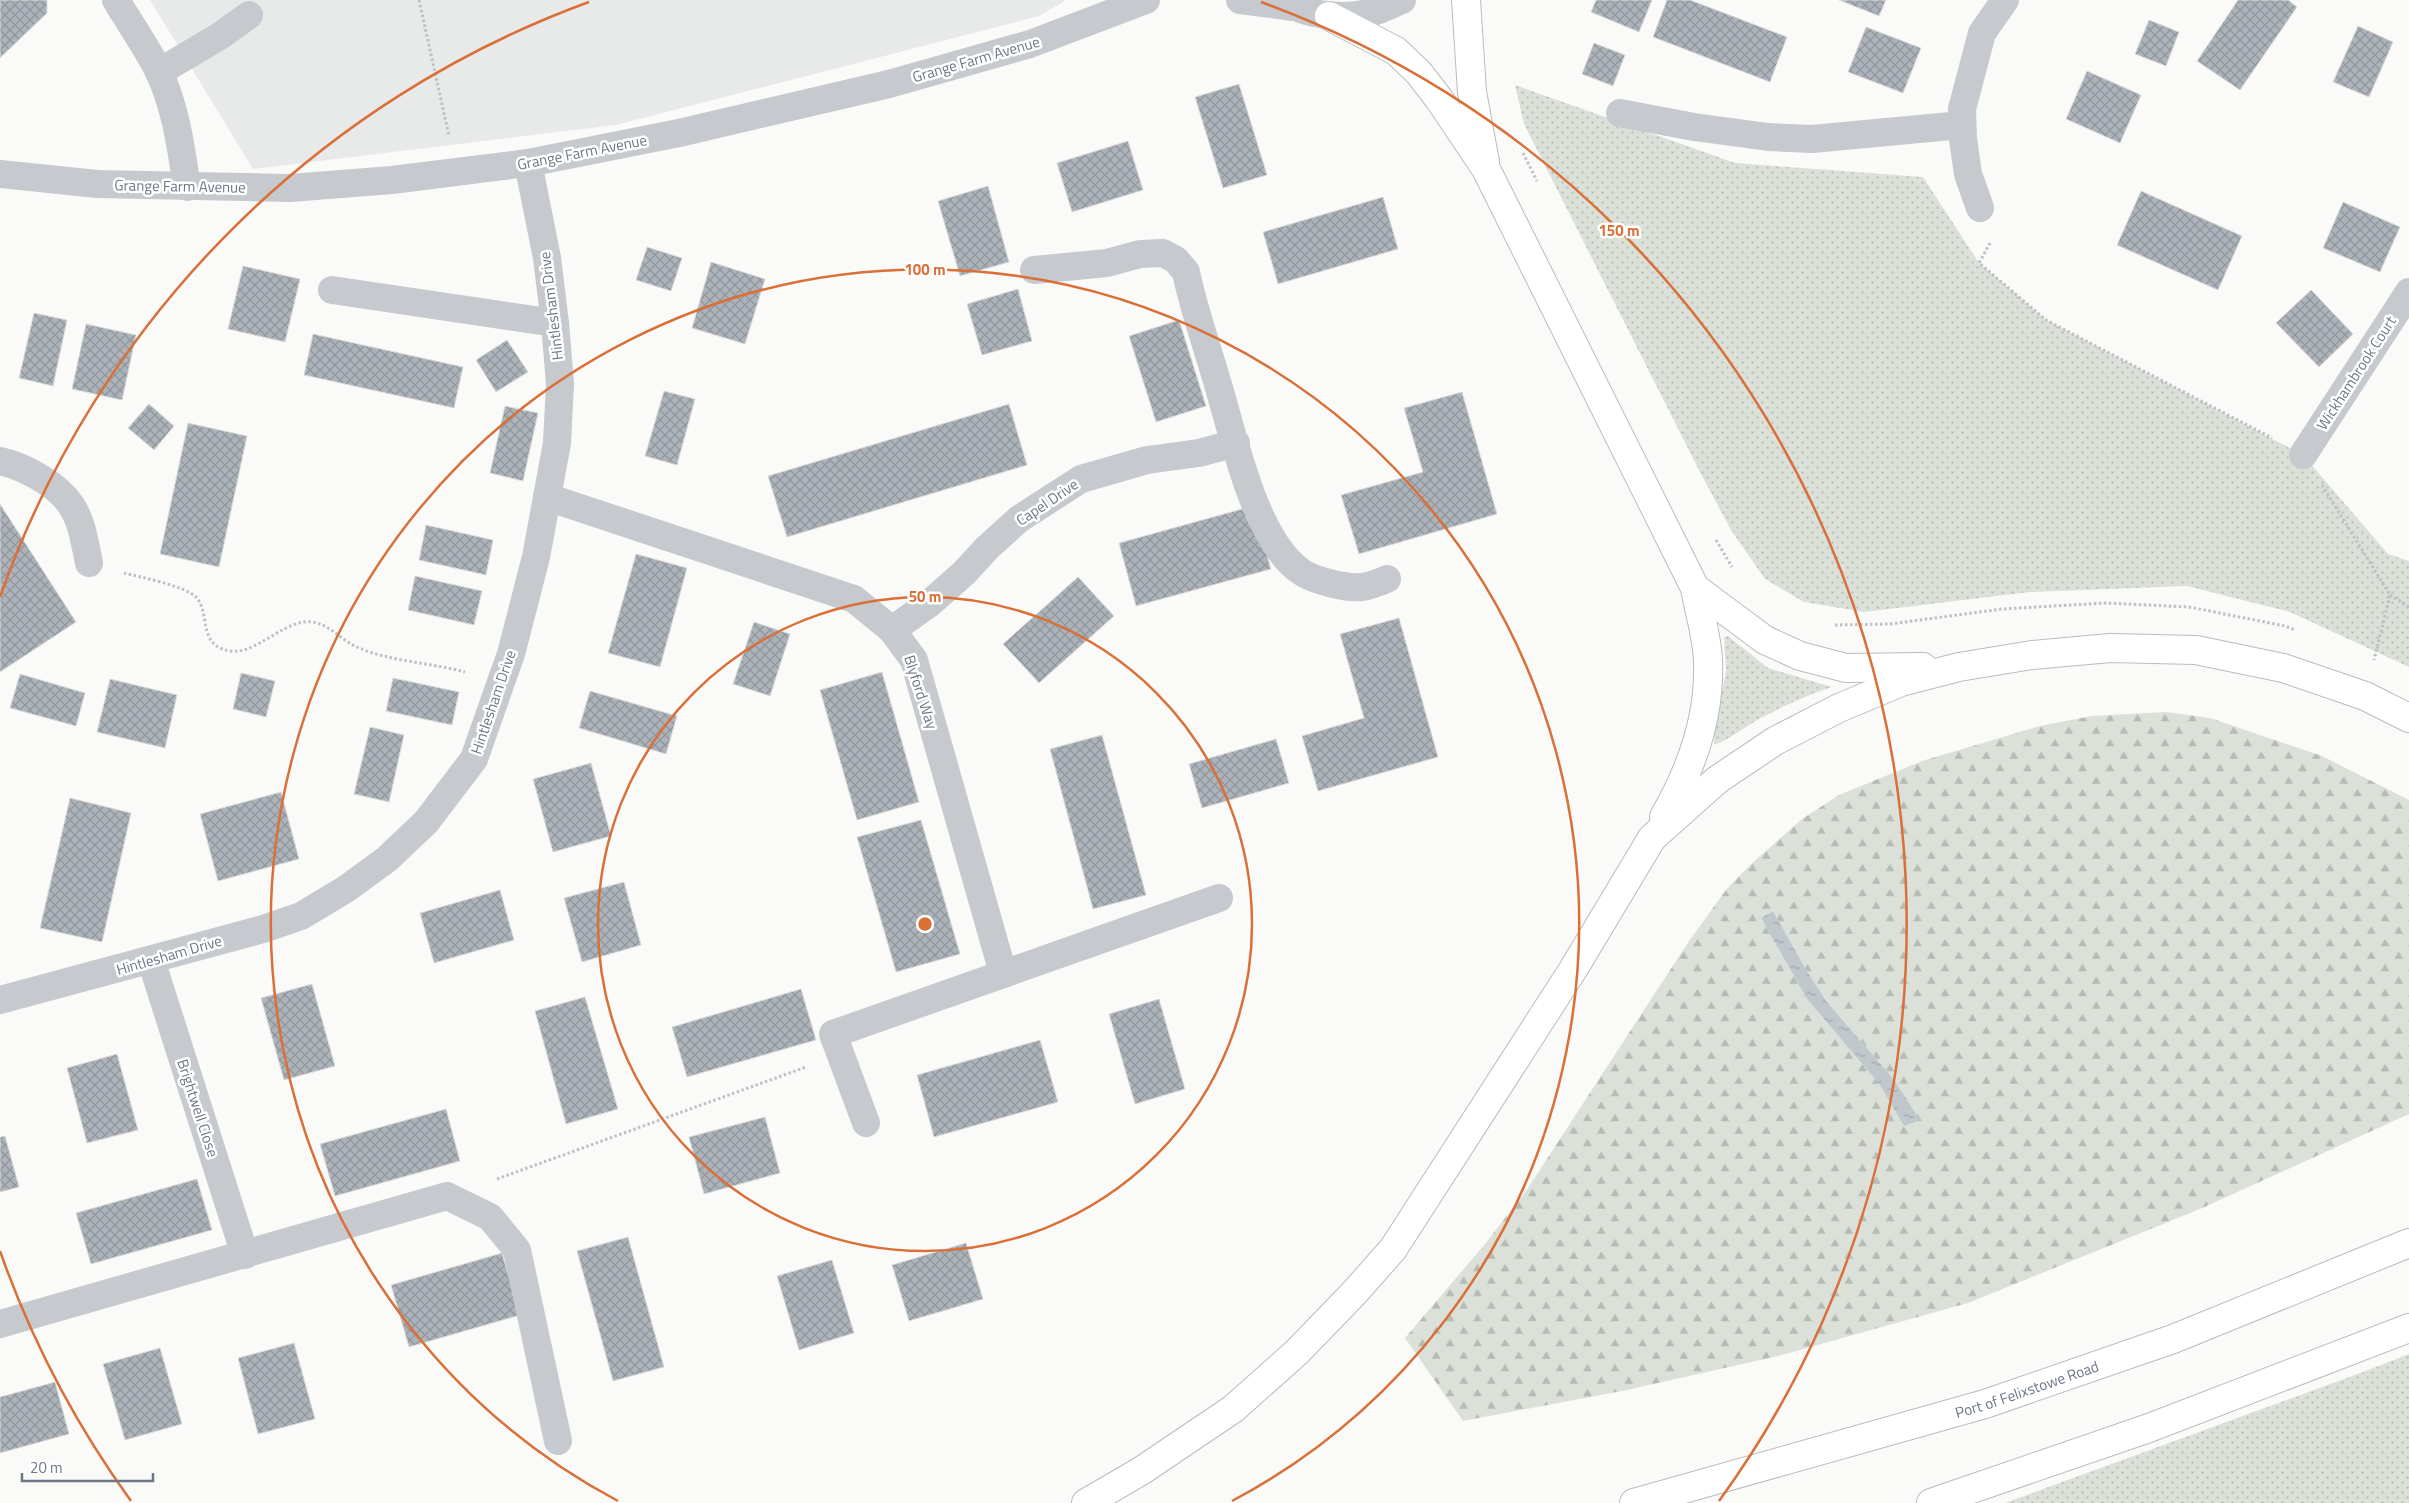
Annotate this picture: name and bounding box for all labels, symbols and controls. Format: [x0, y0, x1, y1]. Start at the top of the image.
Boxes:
street label: Grange Farm Avenue [910, 30, 1042, 88]
street label: Grange Farm Avenue [515, 128, 649, 176]
street label: Grange Farm Avenue [114, 173, 246, 199]
text: 150 m [1598, 219, 1640, 242]
street label: Hintlesham Drive [533, 251, 569, 361]
text: 100 m [904, 258, 946, 281]
street label: Wickhambrook Court [2310, 311, 2402, 435]
street label: Capel Drive [1011, 473, 1083, 531]
text: 50 m [909, 585, 941, 608]
street label: Hintlesham Drive [464, 647, 522, 757]
street label: Blyford Way [898, 652, 944, 732]
centre of rings [916, 915, 934, 933]
street label: Hintlesham Drive [113, 929, 225, 981]
street label: Brightwell Close [171, 1056, 225, 1160]
street label: Port of Felixstowe Road [1952, 1354, 2102, 1423]
scale bar [22, 1450, 154, 1482]
text: 20 m [30, 1456, 63, 1479]

